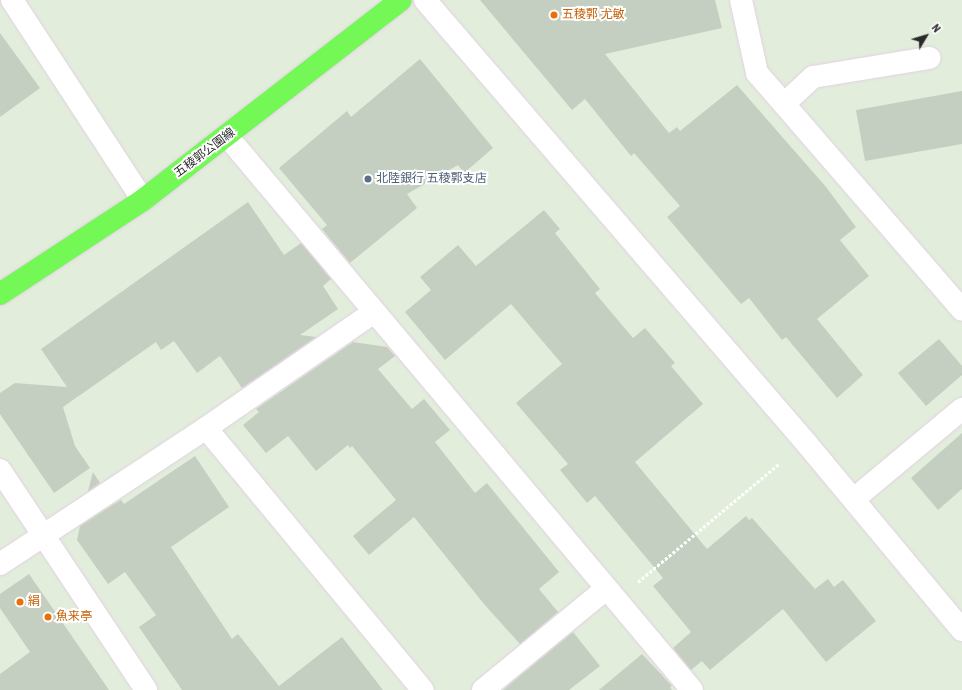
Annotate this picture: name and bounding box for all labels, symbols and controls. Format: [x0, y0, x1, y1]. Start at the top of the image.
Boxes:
place label: 五稜郭 尤敏 [562, 8, 625, 22]
marker: 五稜郭 尤敏 [549, 10, 559, 20]
north arrow [906, 16, 946, 56]
text: N [929, 22, 943, 35]
street label: 五稜郭公園線 [172, 126, 238, 180]
place label: 北陸銀行 五稜郭支店 [376, 172, 487, 186]
marker: 北陸銀行 五稜郭支店 [363, 174, 373, 184]
place label: 絹 [28, 595, 40, 609]
marker: 絹 [15, 597, 25, 607]
place label: 魚来亭 [56, 610, 92, 624]
marker: 魚来亭 [43, 612, 53, 622]

